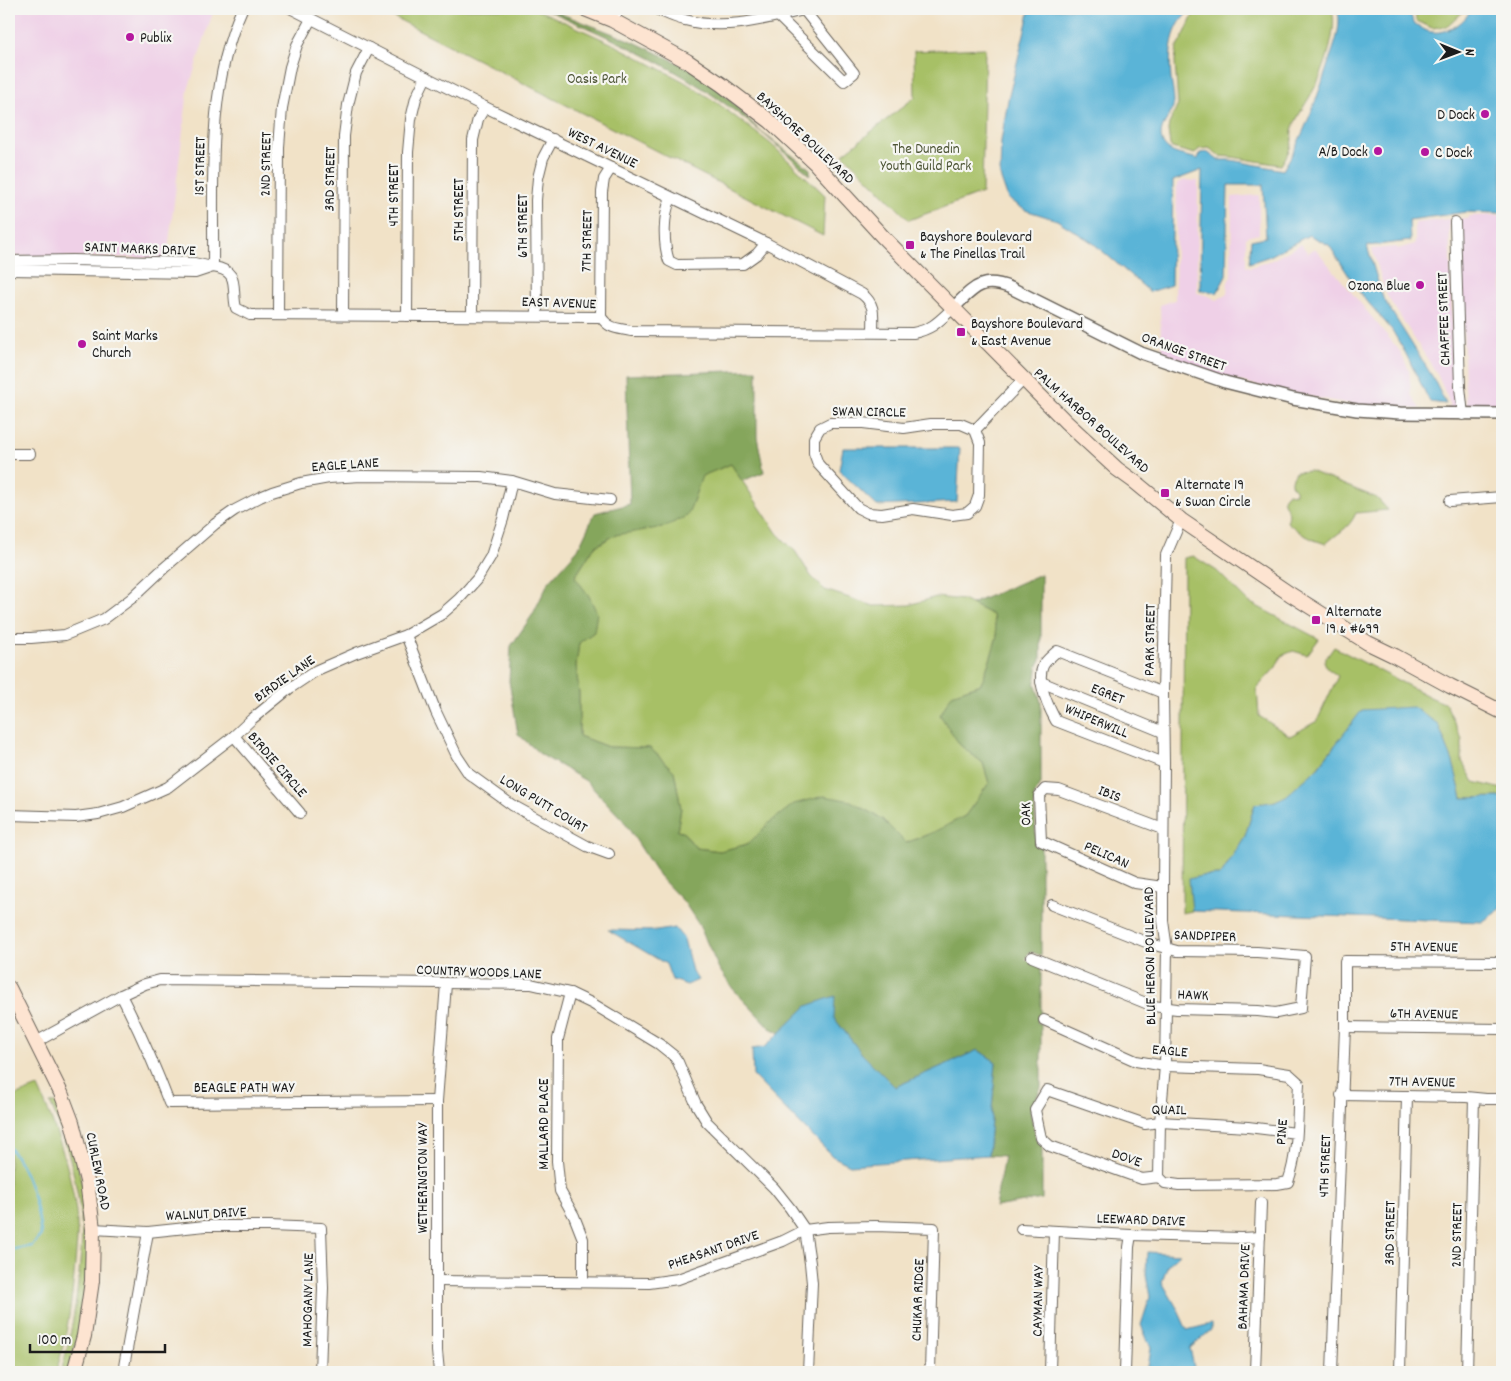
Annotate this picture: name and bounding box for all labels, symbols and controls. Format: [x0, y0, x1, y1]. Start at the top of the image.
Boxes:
place label: Publix [140, 28, 172, 50]
north arrow [1434, 28, 1484, 78]
marker: Publix [124, 31, 136, 43]
text: N [1459, 49, 1479, 56]
park label: Oasis Park [567, 69, 627, 91]
street label: BAYSHORE BOULEVARD [750, 87, 859, 190]
place label: D Dock [1437, 105, 1475, 127]
marker: D Dock [1479, 108, 1491, 120]
street label: WEST AVENUE [564, 122, 641, 175]
street label: 2ND STREET [255, 132, 279, 197]
street label: 1ST STREET [189, 136, 213, 196]
park label: The Dunedin Youth Guild Park [881, 139, 971, 178]
place label: A/B Dock [1318, 142, 1368, 164]
place label: C Dock [1435, 143, 1472, 165]
marker: A/B Dock [1372, 145, 1384, 157]
marker: C Dock [1419, 146, 1431, 158]
street label: 3RD STREET [319, 147, 343, 212]
street label: 4TH STREET [384, 164, 406, 226]
street label: 5TH STREET [449, 178, 471, 242]
street label: 6TH STREET [513, 194, 535, 258]
street label: 7TH STREET [576, 210, 600, 272]
place label: Bayshore Boulevard & The Pinellas Trail [920, 227, 1032, 266]
street label: SAINT MARKS DRIVE [84, 237, 196, 263]
marker: Bayshore Boulevard & The Pinellas Trail [904, 239, 916, 251]
street label: CHAFFEE STREET [1432, 272, 1458, 366]
place label: Ozona Blue [1348, 276, 1410, 298]
marker: Ozona Blue [1414, 279, 1426, 291]
street label: EAST AVENUE [521, 292, 597, 316]
place label: Bayshore Boulevard & East Avenue [971, 314, 1083, 353]
place label: Saint Marks Church [92, 326, 158, 365]
marker: Bayshore Boulevard & East Avenue [955, 326, 967, 338]
street label: ORANGE STREET [1138, 327, 1229, 378]
marker: Saint Marks Church [76, 338, 88, 350]
street label: PALM HARBOR BOULEVARD [1028, 363, 1154, 480]
street label: SWAN CIRCLE [832, 401, 906, 425]
street label: EAGLE LANE [311, 453, 380, 479]
place label: Alternate 19 & Swan Circle [1175, 475, 1251, 514]
marker: Alternate 19 & Swan Circle [1159, 487, 1171, 499]
place label: Alternate 19 & #699 [1326, 602, 1382, 641]
street label: PARK STREET [1139, 604, 1163, 676]
marker: Alternate 19 & #699 [1310, 614, 1322, 626]
street label: BIRDIE LANE [250, 650, 320, 709]
street label: EGRET [1087, 678, 1127, 712]
street label: WHIPERWILL [1061, 699, 1132, 745]
street label: BIRDIE CIRCLE [241, 727, 312, 803]
street label: LONG PUTT COURT [495, 770, 591, 840]
street label: IBIS [1095, 780, 1124, 809]
street label: OAK [1016, 802, 1038, 826]
street label: PELICAN [1080, 836, 1132, 876]
street label: BLUE HERON BOULEVARD [1139, 886, 1163, 1025]
street label: SANDPIPER [1173, 925, 1236, 949]
street label: 5TH AVENUE [1390, 936, 1458, 960]
street label: COUNTRY WOODS LANE [416, 960, 542, 986]
street label: HAWK [1177, 984, 1209, 1008]
street label: 6TH AVENUE [1390, 1003, 1458, 1027]
street label: EAGLE [1151, 1039, 1189, 1065]
street label: 7TH AVENUE [1389, 1071, 1456, 1095]
street label: BEAGLE PATH WAY [194, 1078, 295, 1100]
street label: MALLARD PLACE [534, 1078, 556, 1170]
street label: QUAIL [1151, 1100, 1187, 1122]
street label: PINE [1271, 1118, 1295, 1146]
street label: WETHERINGTON WAY [413, 1122, 435, 1233]
street label: CURLEW ROAD [79, 1131, 115, 1212]
street label: 4TH STREET [1314, 1134, 1338, 1198]
street label: DOVE [1108, 1144, 1144, 1174]
street label: 3RD STREET [1379, 1201, 1403, 1266]
street label: WALNUT DRIVE [165, 1202, 247, 1228]
street label: 2ND STREET [1446, 1203, 1470, 1268]
street label: LEEWARD DRIVE [1096, 1208, 1186, 1234]
street label: PHEASANT DRIVE [665, 1225, 762, 1277]
street label: BAHAMA DRIVE [1233, 1244, 1257, 1330]
street label: MAHOGANY LANE [297, 1253, 321, 1347]
street label: CHUKAR RIDGE [907, 1258, 931, 1342]
street label: CAYMAN WAY [1027, 1265, 1051, 1337]
scale bar [30, 1321, 165, 1353]
text: 100 m [38, 1330, 71, 1352]

